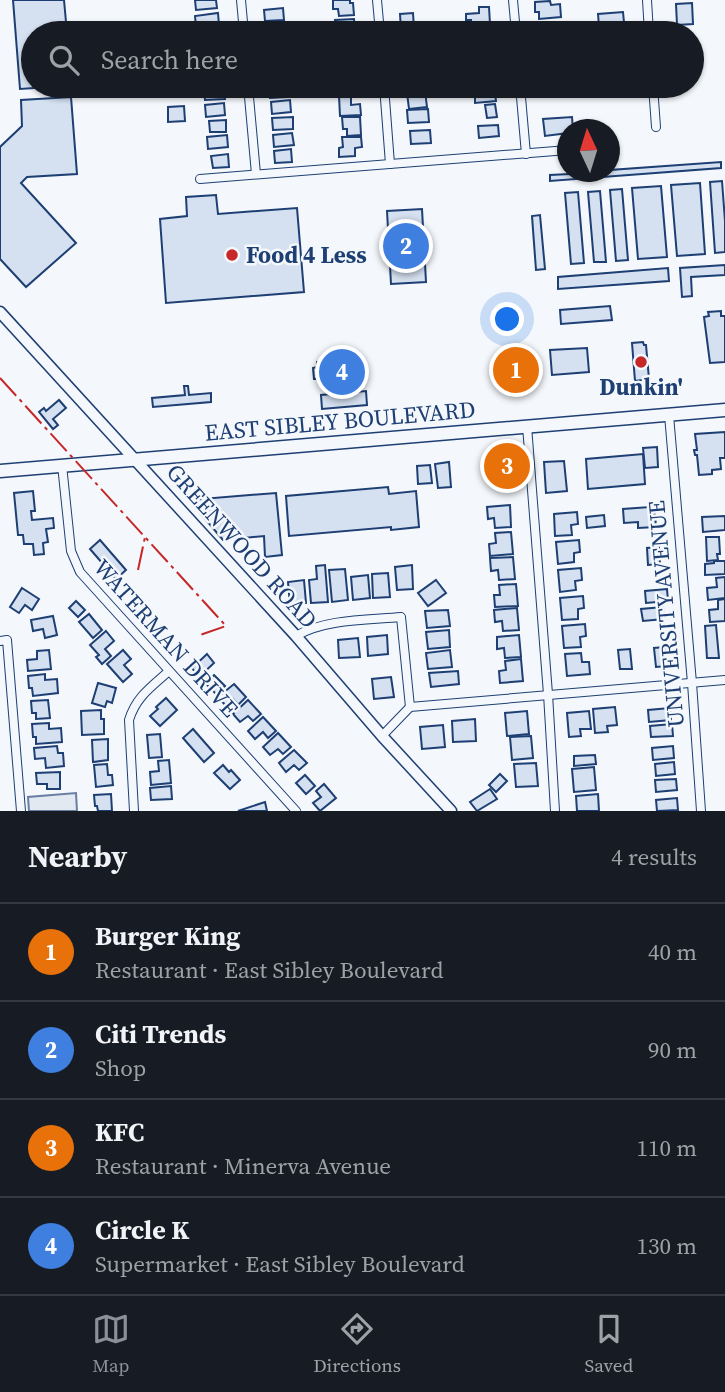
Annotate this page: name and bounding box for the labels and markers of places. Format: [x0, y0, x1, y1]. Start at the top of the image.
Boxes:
pin: 2 [383, 220, 429, 272]
place label: Food 4 Less [246, 239, 367, 271]
marker: Food 4 Less [224, 247, 240, 263]
pin: 1 [493, 344, 539, 396]
pin: 4 [319, 346, 365, 398]
marker: Dunkin' [633, 354, 649, 370]
place label: Dunkin' [599, 371, 683, 403]
pin: 3 [484, 440, 530, 492]

